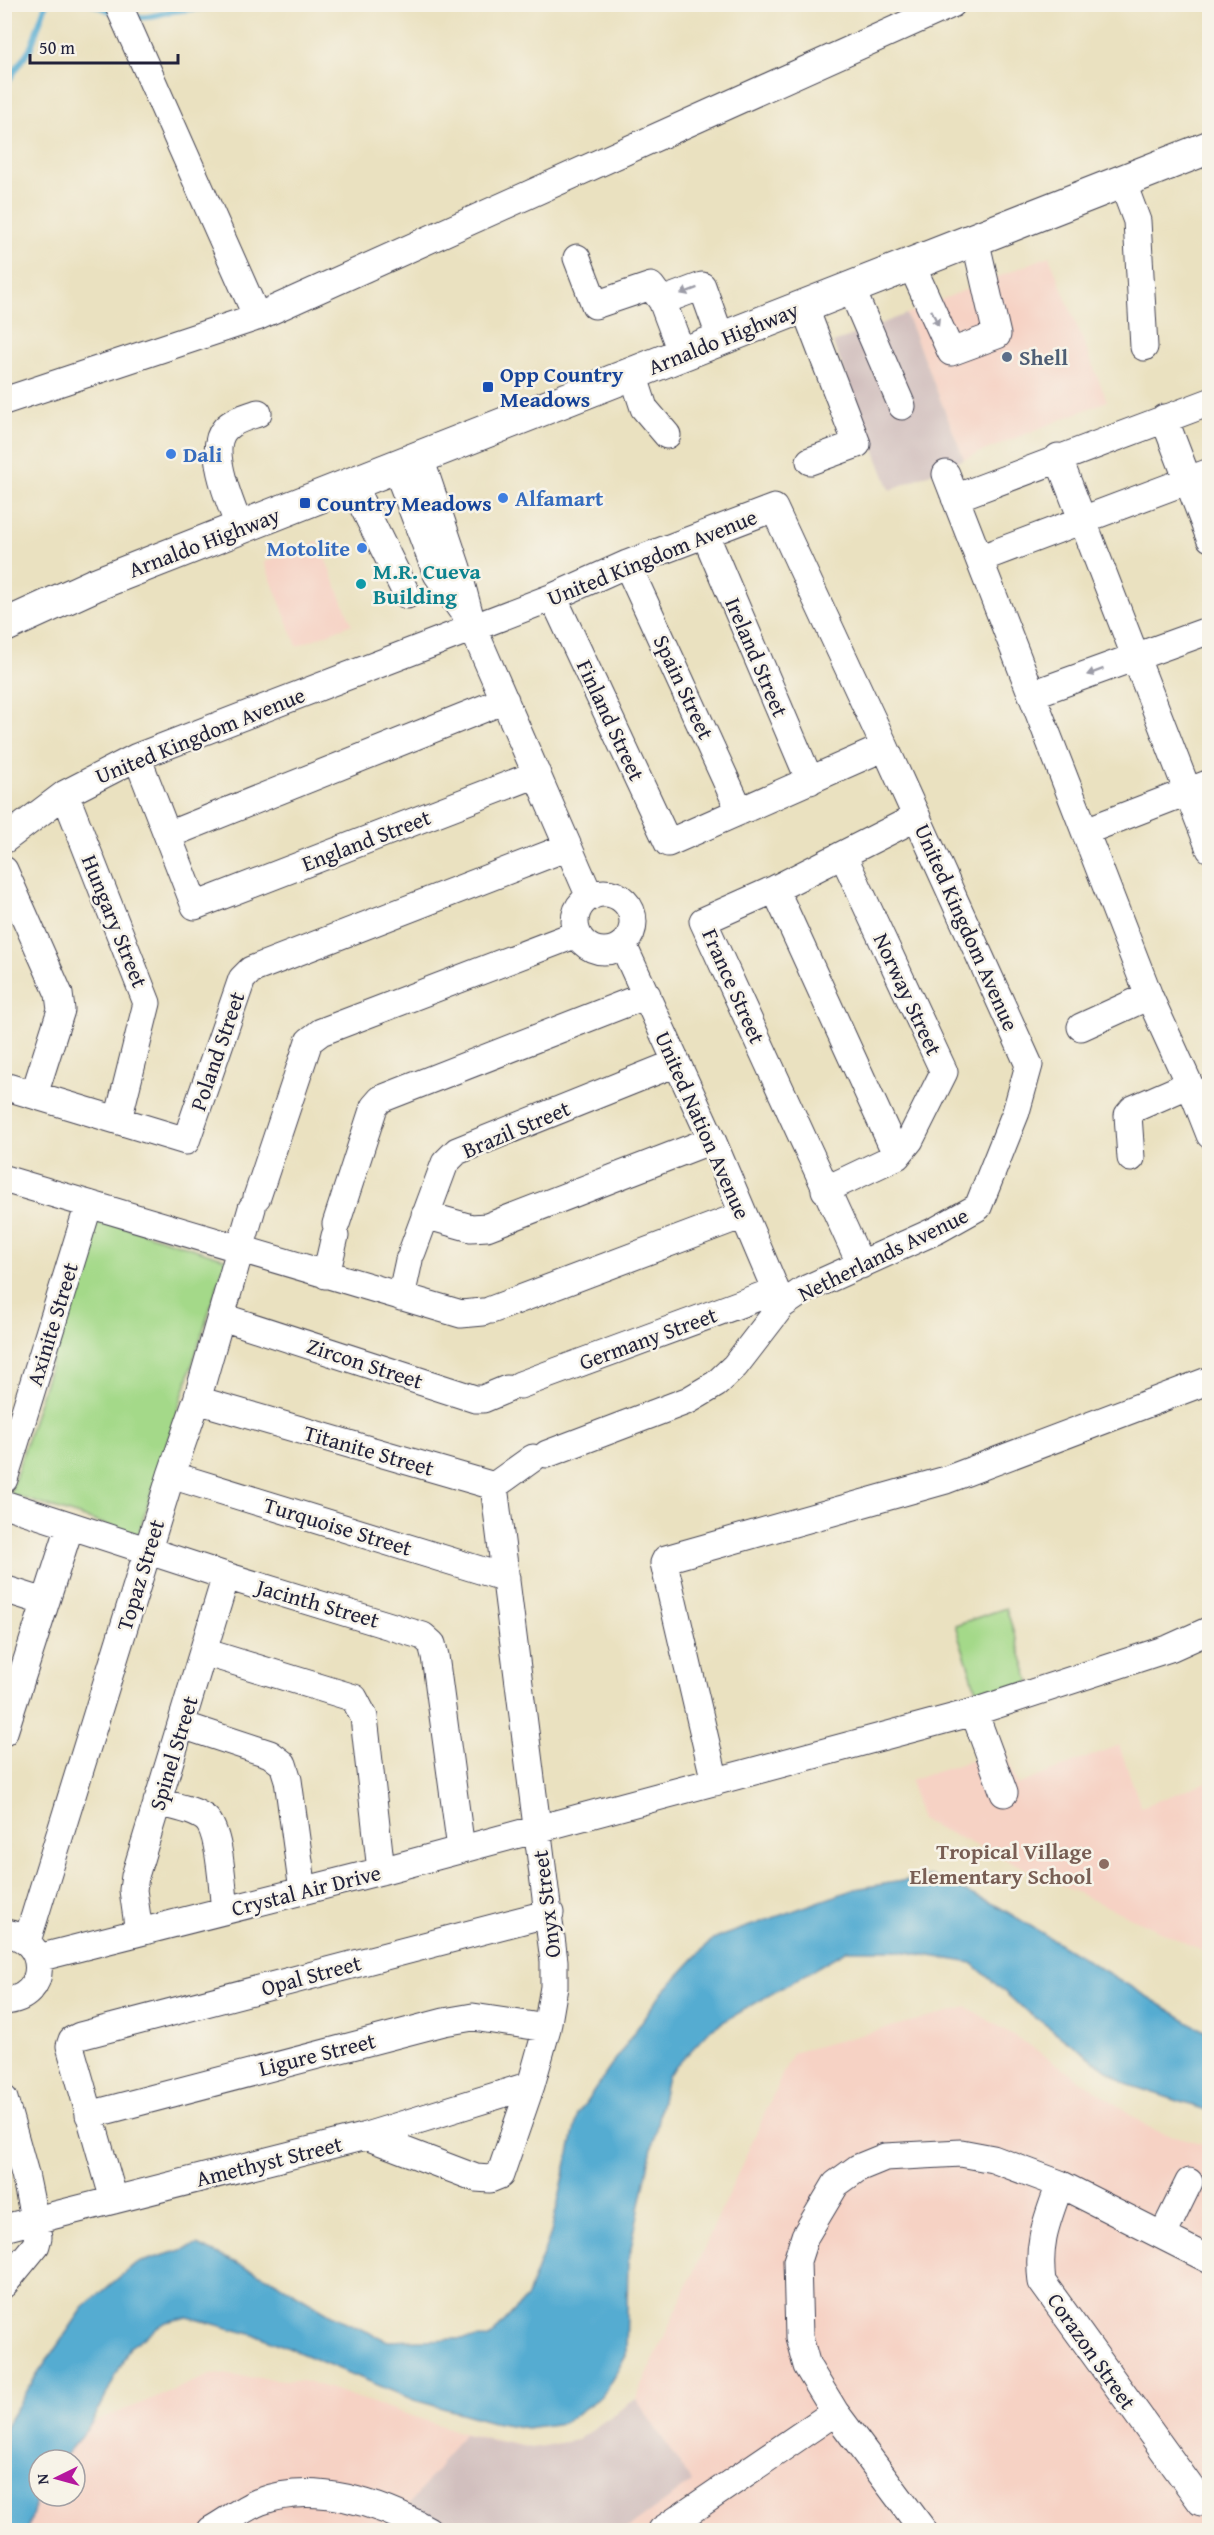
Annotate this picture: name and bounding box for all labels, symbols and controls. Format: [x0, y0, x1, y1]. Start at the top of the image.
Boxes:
scale bar [30, 27, 178, 65]
text: 50 m [39, 34, 75, 61]
one-way arrow [680, 287, 698, 296]
street label: Arnaldo Highway [643, 293, 803, 383]
one-way arrow [931, 309, 940, 326]
place label: Shell [1019, 341, 1068, 373]
marker: Shell [1000, 350, 1014, 364]
place label: Opp Country Meadows [500, 358, 624, 415]
marker: Opp Country Meadows [481, 380, 495, 394]
place label: Dali [183, 438, 222, 470]
marker: Dali [164, 447, 178, 461]
place label: Alfamart [515, 482, 604, 514]
place label: Country Meadows [317, 487, 492, 519]
marker: Alfamart [496, 491, 510, 505]
marker: Country Meadows [298, 496, 312, 510]
street label: Arnaldo Highway [124, 498, 284, 586]
street label: United Kingdom Avenue [542, 500, 762, 614]
place label: Motolite [267, 532, 350, 564]
marker: Motolite [355, 541, 369, 555]
place label: M.R. Cueva Building [373, 555, 482, 612]
marker: M.R. Cueva Building [354, 577, 368, 591]
street label: Ireland Street [717, 592, 797, 722]
street label: Spain Street [646, 629, 722, 745]
street label: Finland Street [569, 654, 653, 786]
one-way arrow [1086, 667, 1104, 677]
street label: United Kingdom Avenue [90, 678, 310, 792]
street label: England Street [297, 801, 435, 879]
street label: United Kingdom Avenue [907, 818, 1027, 1036]
street label: Hungary Street [74, 850, 156, 992]
street label: France Street [694, 923, 774, 1049]
street label: Norway Street [866, 927, 950, 1061]
street label: Poland Street [182, 987, 252, 1115]
street label: United Nation Avenue [647, 1026, 759, 1224]
street label: Brazil Street [457, 1092, 575, 1166]
street label: Netherlands Avenue [792, 1199, 974, 1309]
street label: Axinite Street [18, 1258, 86, 1390]
street label: Germany Street [575, 1298, 722, 1378]
street label: Zircon Street [303, 1329, 427, 1397]
street label: Titanite Street [300, 1416, 438, 1484]
street label: Turquoise Street [260, 1488, 416, 1564]
street label: Topaz Street [108, 1515, 172, 1635]
street label: Jacinth Street [250, 1569, 383, 1636]
street label: Spinel Street [140, 1692, 206, 1814]
place label: Tropical Village Elementary School [910, 1835, 1092, 1892]
street label: Onyx Street [523, 1848, 568, 1960]
street label: Crystal Air Drive [228, 1856, 384, 1924]
marker: Tropical Village Elementary School [1097, 1857, 1111, 1871]
street label: Opal Street [257, 1946, 365, 2004]
street label: Ligure Street [255, 2024, 379, 2084]
street label: Amethyst Street [192, 2127, 346, 2195]
street label: Corazon Street [1040, 2286, 1144, 2416]
north arrow [27, 2448, 87, 2508]
text: N [30, 2473, 54, 2486]

